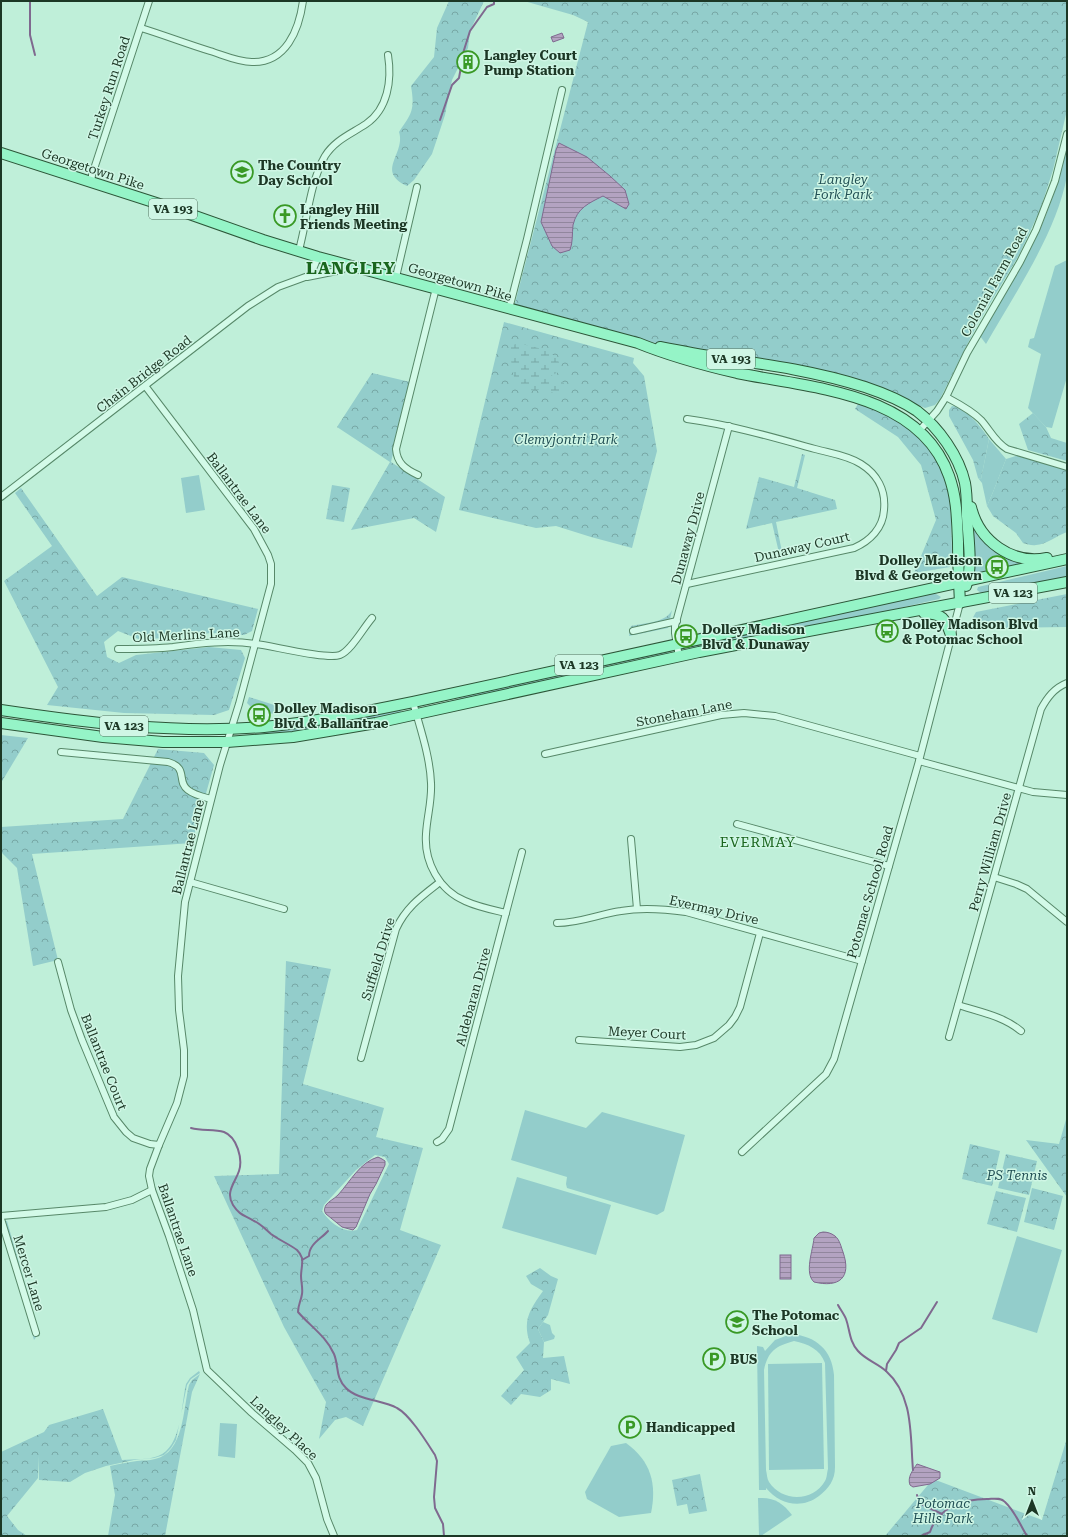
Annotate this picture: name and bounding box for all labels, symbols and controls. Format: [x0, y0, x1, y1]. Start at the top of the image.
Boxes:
street label: Turkey Run Road [85, 34, 133, 142]
place label: Langley Court Pump Station [484, 48, 578, 78]
building icon: Langley Court Pump Station [455, 49, 481, 75]
street label: Georgetown Pike [40, 145, 146, 193]
place label: The Country Day School [258, 158, 341, 188]
school or university icon: The Country Day School [229, 159, 255, 185]
park label: Langley Fork Park [813, 172, 873, 202]
road number: VA 193 [149, 199, 197, 219]
place label: Langley Hill Friends Meeting [300, 202, 407, 232]
church icon: Langley Hill Friends Meeting [272, 203, 298, 229]
street label: Colonial Farm Road [958, 224, 1031, 339]
district label: LANGLEY [306, 258, 396, 278]
street label: Georgetown Pike [406, 260, 514, 304]
street label: Chain Bridge Road [93, 332, 195, 416]
road number: VA 193 [707, 349, 755, 369]
park label: Clemyjontri Park [514, 432, 619, 447]
street label: Ballantrae Lane [204, 450, 274, 536]
street label: Dunaway Drive [668, 490, 708, 586]
street label: Dunaway Court [753, 529, 851, 565]
place label: Dolley Madison Blvd & Georgetown [855, 553, 982, 583]
bus stop icon: Dolley Madison Blvd & Georgetown [984, 554, 1010, 580]
road number: VA 123 [989, 583, 1037, 603]
place label: Dolley Madison Blvd & Potomac School [902, 617, 1038, 647]
bus stop icon: Dolley Madison Blvd & Potomac School [874, 618, 900, 644]
place label: Dolley Madison Blvd & Dunaway [702, 622, 810, 652]
bus stop icon: Dolley Madison Blvd & Dunaway [673, 623, 699, 649]
street label: Old Merlins Lane [132, 625, 240, 645]
road number: VA 123 [555, 655, 603, 675]
street label: Stoneham Lane [635, 696, 733, 730]
place label: Dolley Madison Blvd & Ballantrae [274, 701, 389, 731]
bus stop icon: Dolley Madison Blvd & Ballantrae [246, 702, 272, 728]
road number: VA 123 [100, 716, 148, 736]
street label: Perry William Drive [966, 791, 1014, 913]
street label: Ballantrae Lane [169, 798, 207, 896]
street label: Potomac School Road [844, 823, 896, 960]
district label: EVERMAY [720, 834, 796, 850]
street label: Evermay Drive [668, 892, 760, 928]
street label: Suffield Drive [358, 916, 398, 1002]
street label: Aldebaran Drive [453, 946, 493, 1048]
street label: Ballantrae Court [78, 1012, 130, 1112]
street label: Meyer Court [607, 1023, 687, 1043]
park label: PS Tennis [986, 1168, 1047, 1183]
street label: Ballantrae Lane [155, 1182, 201, 1278]
street label: Mercer Lane [10, 1233, 48, 1313]
place label: The Potomac School [752, 1308, 840, 1338]
school or university icon: The Potomac School [724, 1309, 750, 1335]
parking icon: BUS [701, 1346, 727, 1372]
place label: BUS [730, 1352, 757, 1367]
street label: Langley Place [247, 1393, 321, 1463]
parking icon: Handicapped [617, 1414, 643, 1440]
place label: Handicapped [646, 1420, 735, 1435]
north arrow [1012, 1481, 1052, 1521]
text: N [1028, 1485, 1037, 1498]
park label: Potomac Hills Park [912, 1496, 974, 1526]

